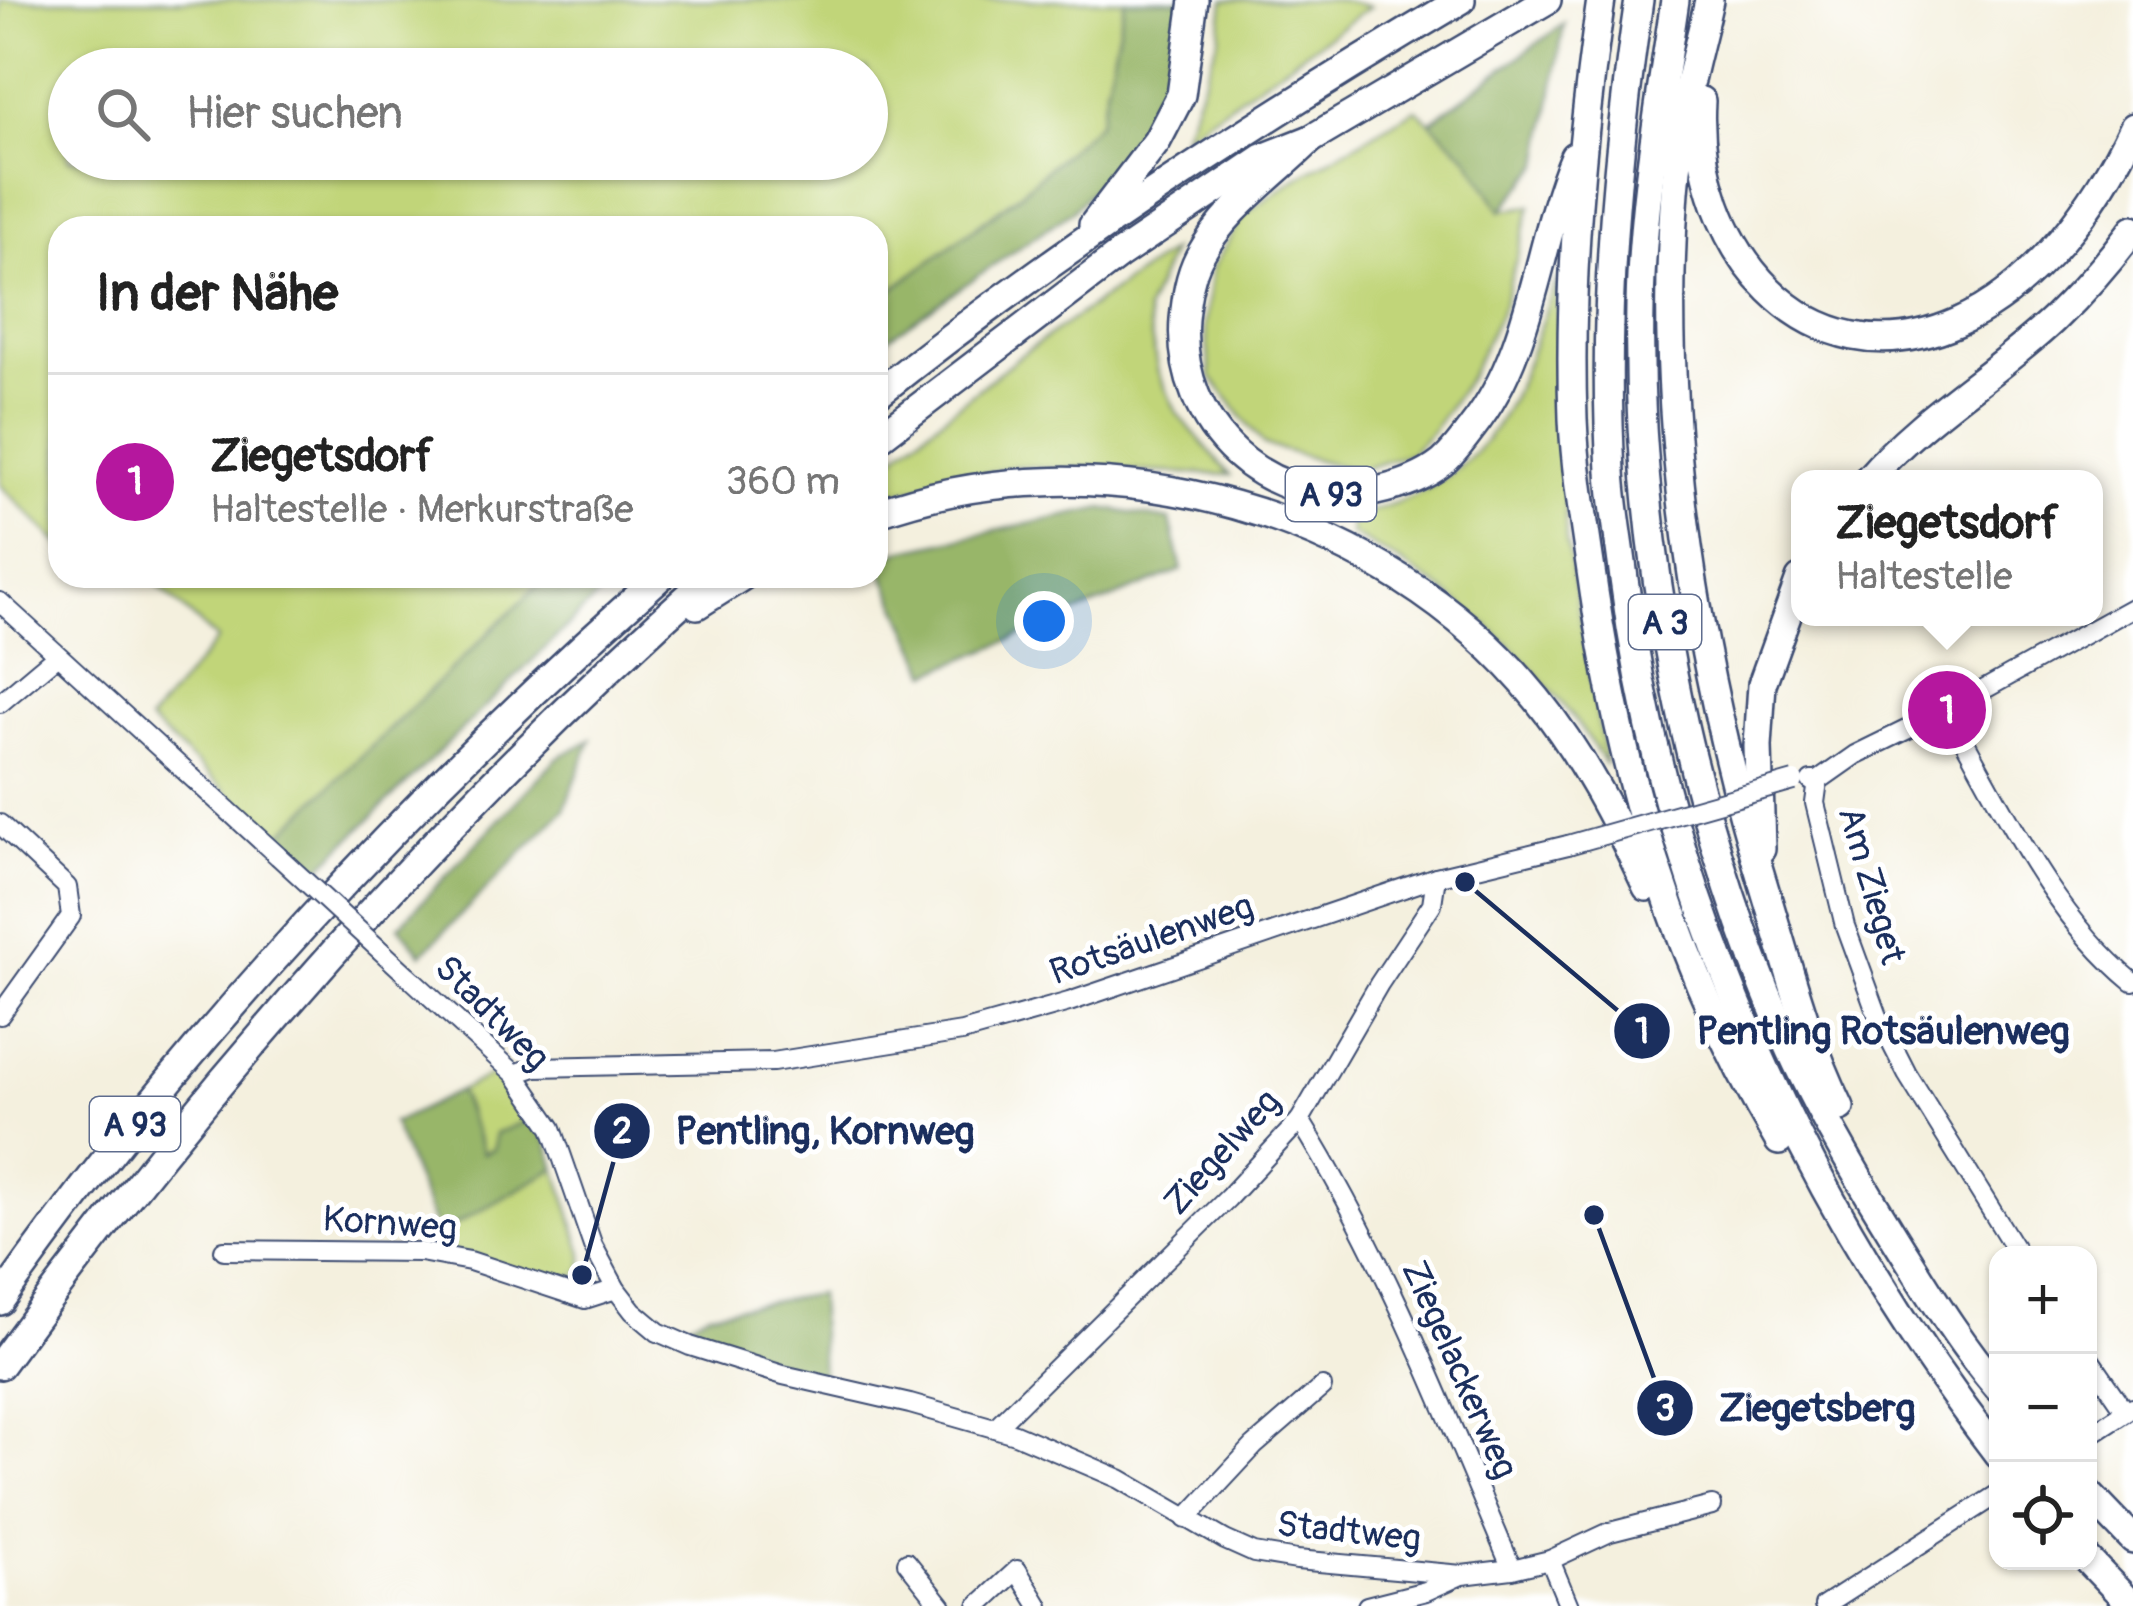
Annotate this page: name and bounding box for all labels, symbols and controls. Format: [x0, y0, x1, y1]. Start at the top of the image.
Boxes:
search box [48, 48, 888, 180]
icon: search [90, 81, 156, 147]
text: Hier suchen [186, 86, 403, 142]
text: In der Nähe [96, 262, 338, 326]
text: Ziegetsdorf [210, 429, 434, 485]
text: 1 [127, 457, 143, 506]
text: 360 m [726, 457, 840, 506]
road number: A 93 [1286, 467, 1376, 521]
popup [1791, 470, 2103, 626]
text: Haltestelle · Merkurstraße [210, 485, 633, 534]
text: Ziegetsdorf [1835, 496, 2059, 552]
text: Haltestelle [1835, 552, 2012, 601]
your location [1014, 591, 1074, 651]
road number: A 3 [1629, 595, 1701, 649]
pin: 1 [1908, 665, 1986, 755]
street label: Am Zieget [1828, 802, 1916, 970]
street label: Rotsäulenweg [1044, 884, 1259, 995]
street label: Stadtweg [425, 946, 559, 1080]
callout: Pentling Rotsäulenweg [1612, 993, 2093, 1068]
text: Pentling Rotsäulenweg [1696, 1007, 2070, 1056]
text: 1 [1635, 1009, 1649, 1054]
street label: Ziegelweg [1154, 1080, 1290, 1224]
callout: Pentling, Kornweg [592, 1093, 999, 1168]
road number: A 93 [90, 1097, 180, 1151]
text: Pentling, Kornweg [676, 1107, 974, 1156]
text: 2 [612, 1109, 632, 1154]
street label: Kornweg [321, 1196, 459, 1251]
map controls [1989, 1246, 2097, 1570]
button: + [1989, 1246, 2097, 1354]
street label: Ziegelackerweg [1391, 1254, 1528, 1486]
button: − [1989, 1354, 2097, 1462]
callout: Ziegetsberg [1635, 1370, 1939, 1445]
text: Ziegetsberg [1719, 1384, 1915, 1433]
text: 3 [1655, 1386, 1675, 1431]
button: locate [1989, 1462, 2097, 1570]
street label: Stadtweg [1275, 1502, 1423, 1561]

